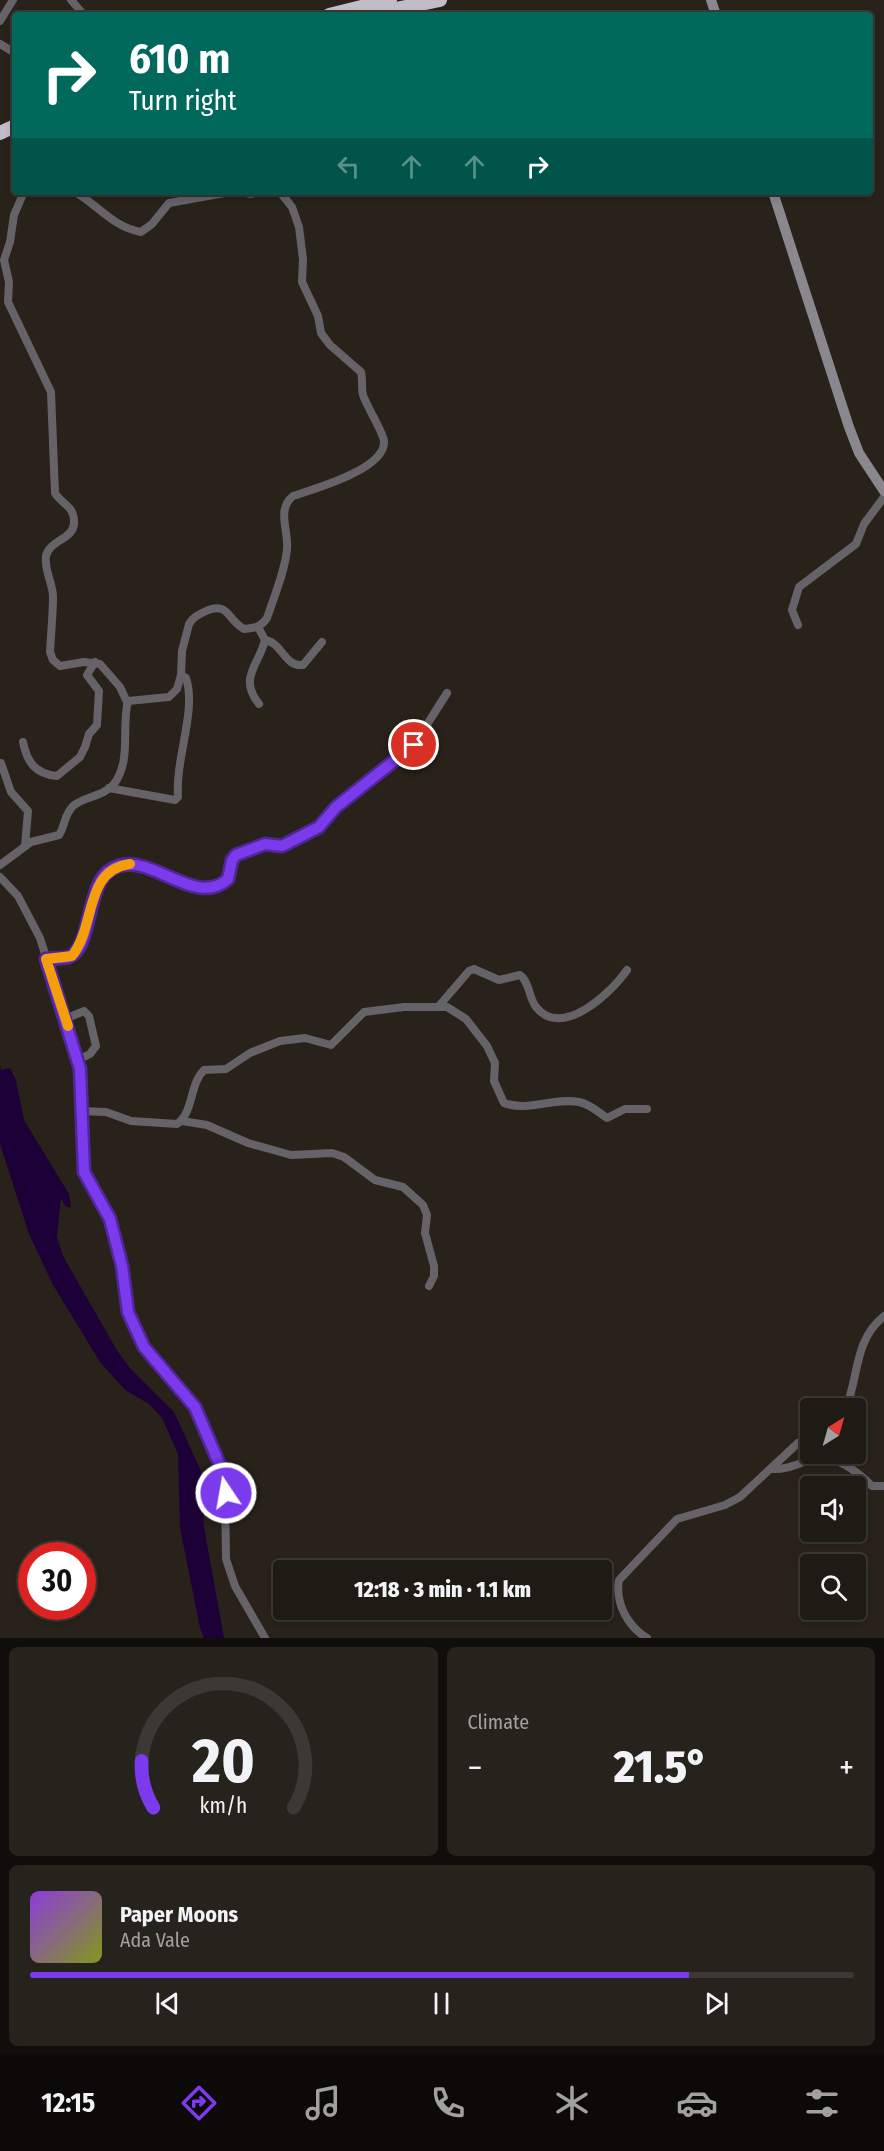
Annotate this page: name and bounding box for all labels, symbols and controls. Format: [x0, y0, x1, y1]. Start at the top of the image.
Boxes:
text: 610 m [129, 34, 230, 84]
icon: right [30, 36, 108, 114]
text: Turn right [129, 85, 237, 117]
icon: left [332, 150, 365, 183]
icon: ahead [395, 150, 428, 183]
icon: ahead [458, 150, 491, 183]
icon: right [521, 150, 554, 183]
pin [388, 719, 439, 770]
icon: arrive [397, 728, 430, 761]
north arrow [800, 1398, 866, 1464]
map controls [800, 1398, 866, 1620]
position arrow [194, 1461, 258, 1525]
button: sound [800, 1476, 866, 1542]
speed limit sign: 30 [18, 1542, 96, 1620]
button: search [800, 1554, 866, 1620]
text: 12:18 · 3 min · 1.1 km [354, 1576, 531, 1603]
text: Climate [468, 1710, 529, 1734]
text: 20 [191, 1724, 255, 1799]
text: 21.5° [614, 1740, 708, 1794]
text: − [468, 1748, 482, 1788]
text: + [839, 1748, 854, 1788]
text: km/h [199, 1794, 247, 1820]
text: Paper Moons [120, 1901, 238, 1928]
text: Ada Vale [120, 1928, 190, 1952]
icon: previous [151, 1987, 184, 2020]
icon: pause [425, 1987, 458, 2020]
icon: next [700, 1987, 733, 2020]
icon: directions [178, 2082, 220, 2124]
icon: music [302, 2082, 344, 2124]
icon: phone [427, 2082, 469, 2124]
icon: climate [551, 2082, 593, 2124]
icon: car [676, 2082, 718, 2124]
icon: filters [801, 2082, 843, 2124]
text: 12:15 [41, 2087, 95, 2119]

